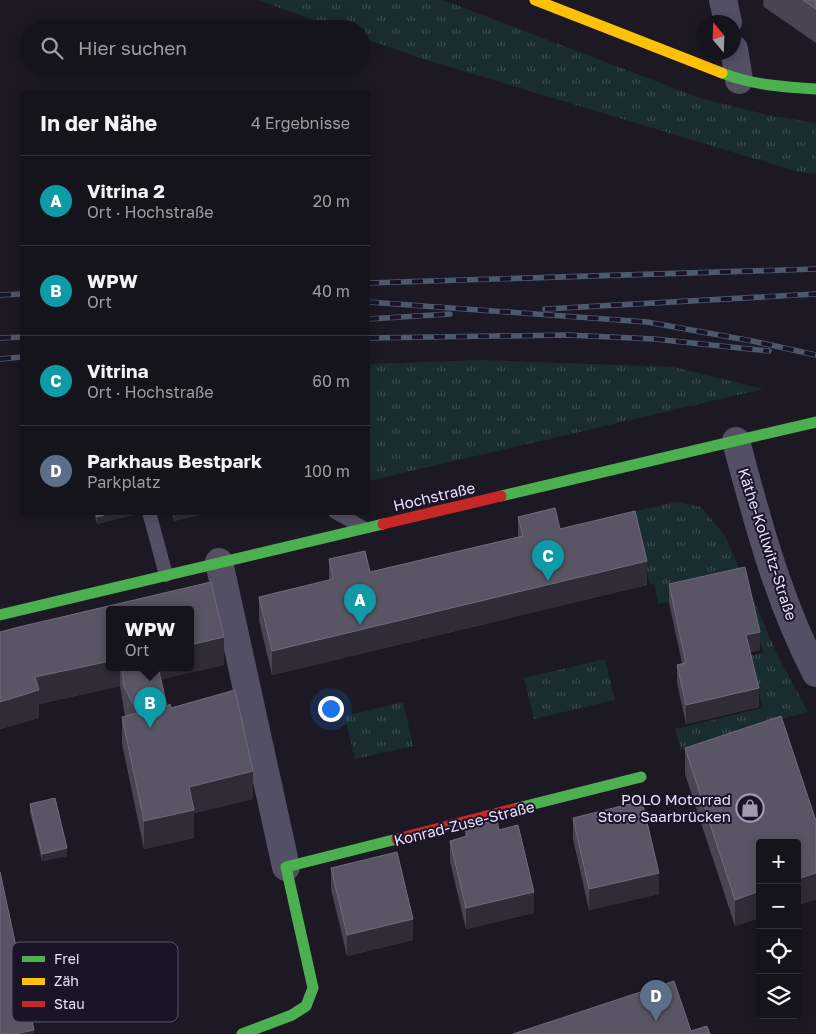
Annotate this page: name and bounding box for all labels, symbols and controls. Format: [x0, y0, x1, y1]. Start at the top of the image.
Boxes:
north arrow [696, 15, 741, 60]
search box [20, 20, 370, 75]
icon: search [38, 34, 66, 62]
text: Hier suchen [78, 36, 187, 59]
text: In der Nähe [40, 110, 157, 136]
text: 4 Ergebnisse [251, 113, 350, 133]
text: Vitrina 2 [87, 179, 165, 202]
text: A [50, 191, 62, 211]
text: 20 m [313, 191, 350, 211]
text: Ort · Hochstraße [87, 202, 213, 222]
text: WPW [87, 269, 138, 292]
text: B [50, 281, 62, 301]
text: 40 m [312, 281, 350, 301]
text: Ort [87, 292, 112, 312]
text: Vitrina [87, 359, 148, 382]
text: C [50, 371, 62, 391]
text: 60 m [312, 371, 350, 391]
text: Ort · Hochstraße [87, 382, 213, 402]
text: Parkhaus Bestpark [87, 449, 262, 472]
text: D [50, 461, 62, 481]
text: 100 m [304, 461, 350, 481]
street label: Käthe-Kollwitz-Straße [735, 466, 801, 623]
text: Parkplatz [87, 472, 160, 492]
street label: Hochstraße [391, 478, 477, 514]
pin: C [532, 540, 564, 581]
pin: A [344, 584, 376, 625]
popup [106, 606, 194, 671]
text: WPW [125, 617, 175, 640]
text: Ort [125, 640, 149, 660]
pin: B [134, 687, 166, 728]
your location [318, 696, 344, 722]
place label: POLO Motorrad Store Saarbrücken [598, 790, 731, 825]
shop icon: POLO Motorrad Store Saarbrücken [735, 793, 765, 823]
street label: Konrad-Zuse-Straße [392, 797, 537, 849]
map controls [756, 839, 801, 1019]
button: + [756, 839, 801, 884]
button: − [756, 884, 801, 929]
button: locate [756, 929, 801, 974]
legend [12, 942, 178, 1022]
text: Frei [54, 950, 80, 967]
text: Zäh [54, 972, 79, 989]
button: layers [756, 974, 801, 1019]
pin: D [640, 980, 672, 1021]
text: Stau [54, 995, 85, 1012]

